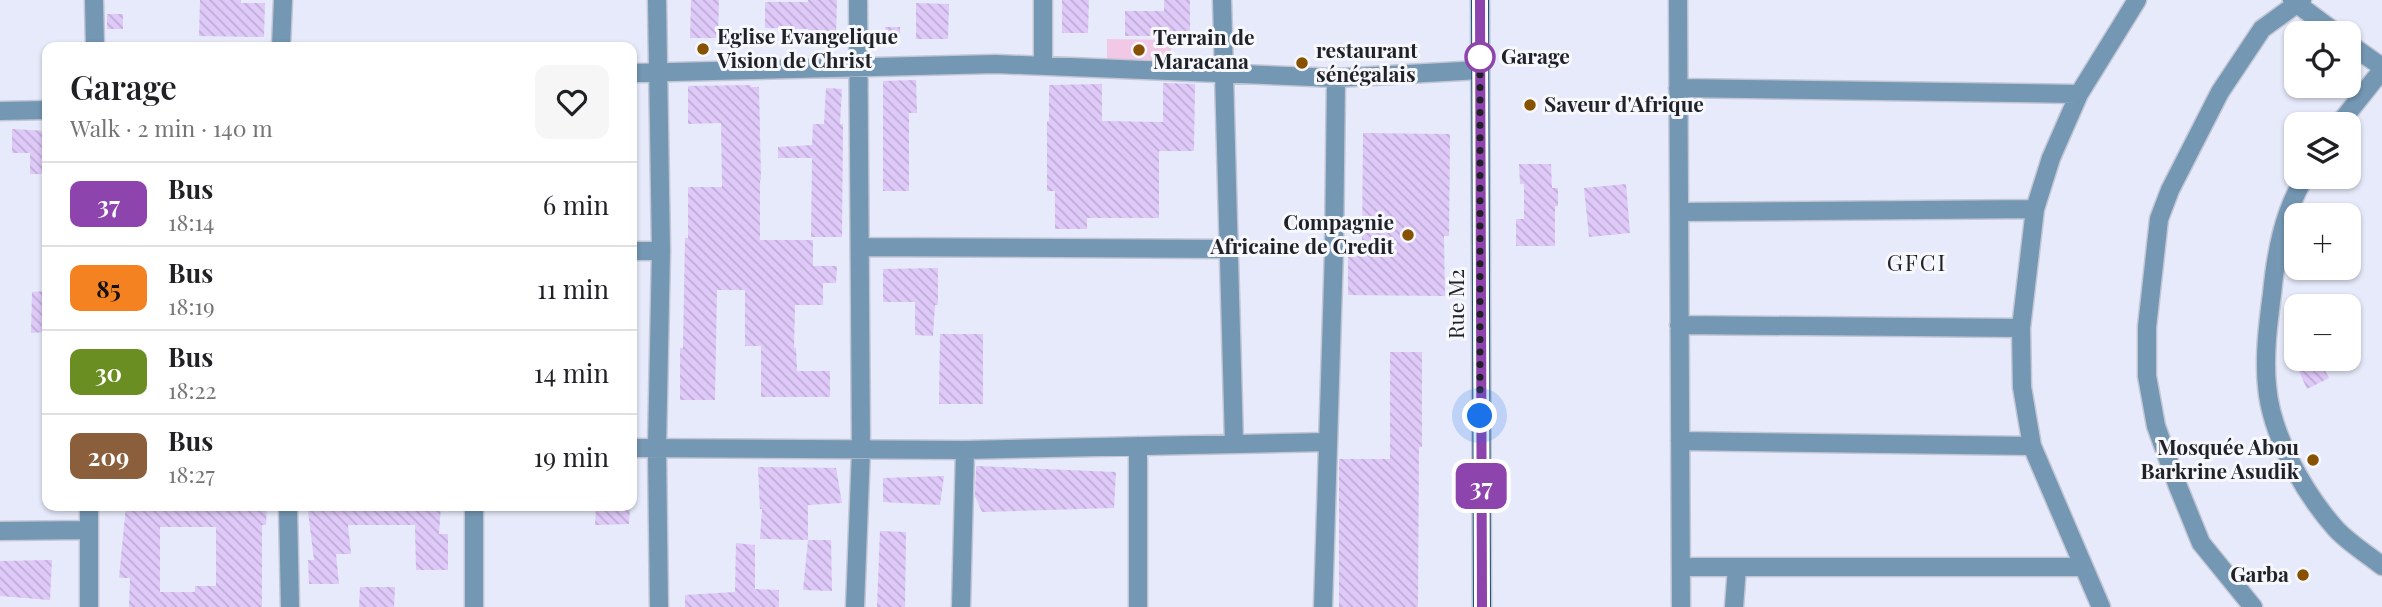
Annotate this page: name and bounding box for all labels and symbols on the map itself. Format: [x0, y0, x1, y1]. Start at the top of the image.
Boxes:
place label: Eglise Evangelique Vision de Christ [716, 21, 898, 73]
place label: Terrain de Maracana [1153, 22, 1255, 74]
place label: restaurant sénégalais [1316, 35, 1418, 87]
marker: Eglise Evangelique Vision de Christ [695, 41, 711, 57]
place label: Garage [1501, 41, 1570, 69]
marker: Terrain de Maracana [1131, 42, 1147, 58]
marker: Garage [1465, 42, 1495, 72]
marker: restaurant sénégalais [1294, 55, 1310, 71]
place label: Saveur d'Afrique [1544, 89, 1704, 117]
marker: Saveur d'Afrique [1522, 97, 1538, 113]
place label: Compagnie Africaine de Credit [1209, 207, 1395, 259]
marker: Compagnie Africaine de Credit [1400, 227, 1416, 243]
district label: GFCI [1887, 246, 1947, 277]
street label: Rue M2 [1441, 269, 1469, 339]
your location [1462, 398, 1497, 433]
place label: Mosquée Abou Barkrine Asudik [2141, 432, 2300, 484]
marker: Mosquée Abou Barkrine Asudik [2305, 452, 2321, 468]
line badge: 37 [1450, 463, 1512, 509]
place label: Garba [2230, 559, 2289, 587]
marker: Garba [2295, 567, 2311, 583]

